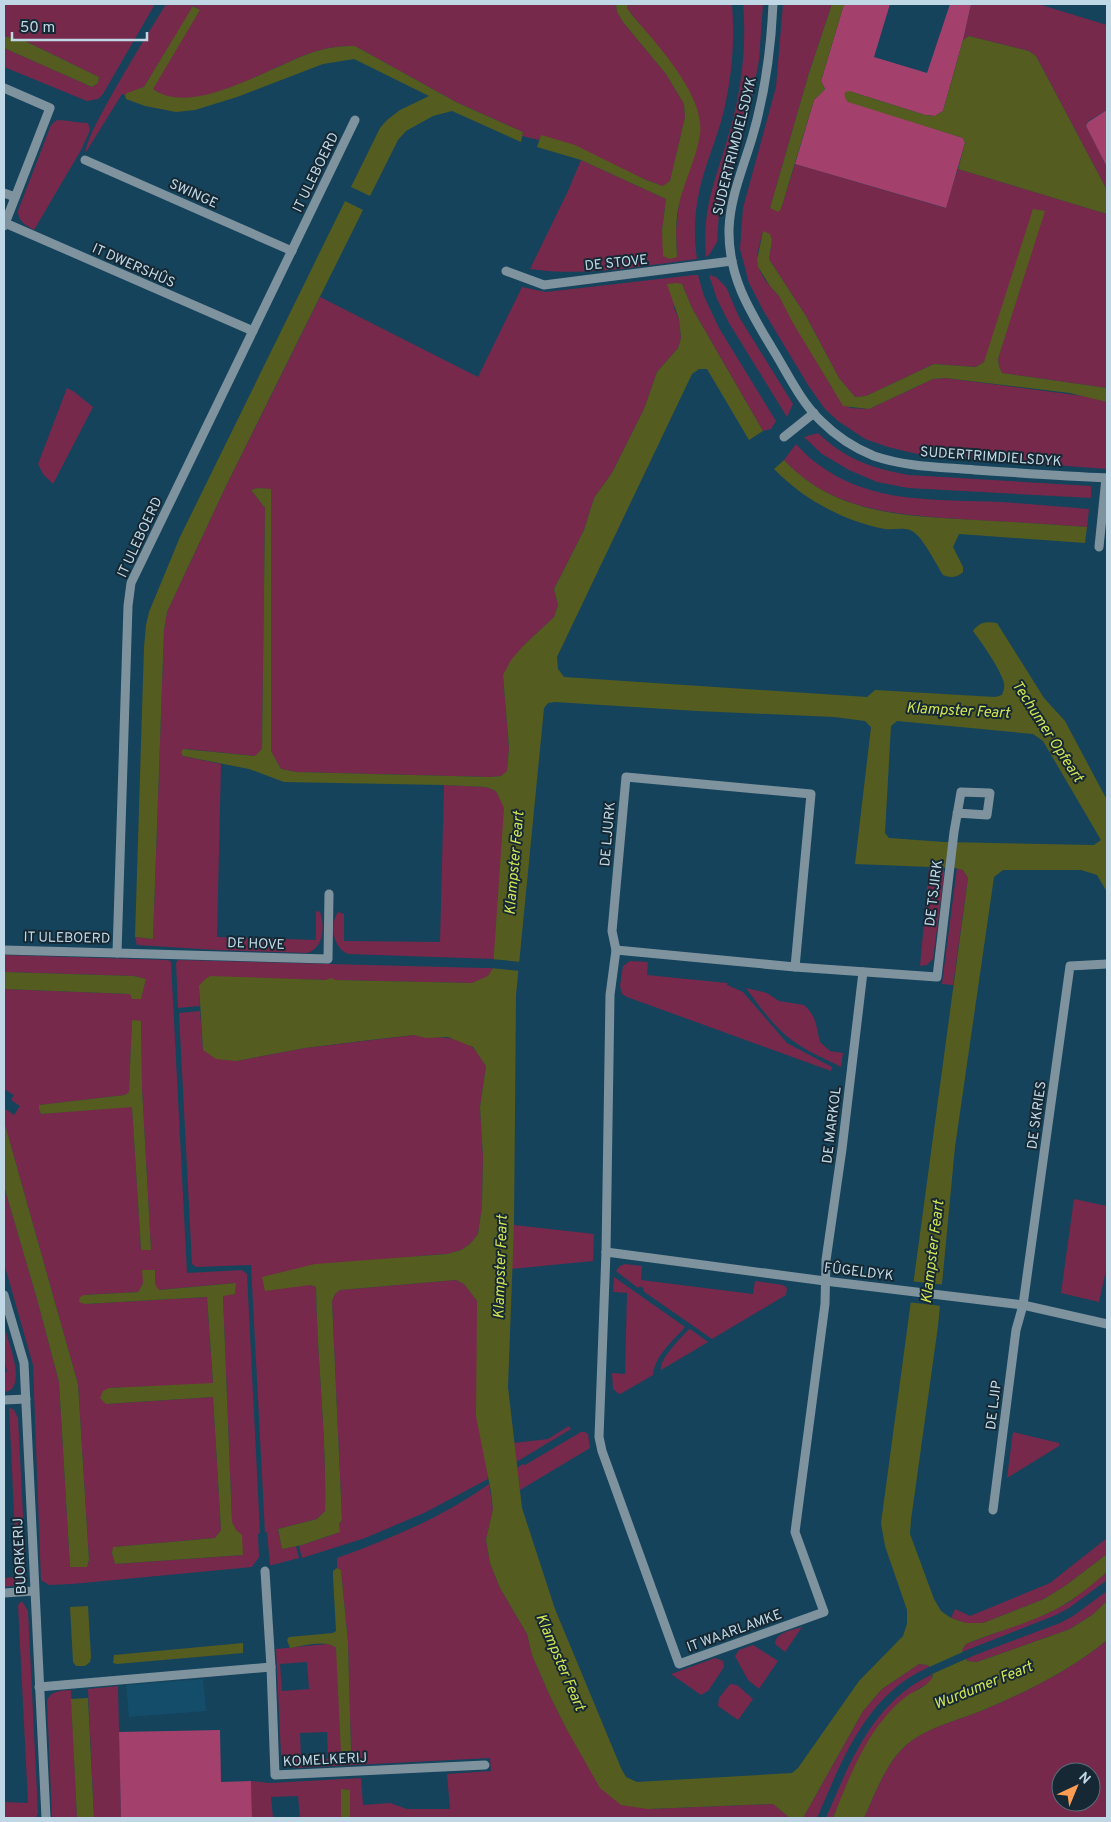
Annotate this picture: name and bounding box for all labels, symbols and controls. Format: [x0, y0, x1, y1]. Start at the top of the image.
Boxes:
scale bar [12, 10, 148, 42]
text: 50 m [20, 19, 55, 38]
street label: SUDERTRIMDIELSDYK [710, 75, 761, 217]
street label: IT ULEBOERD [290, 130, 343, 215]
street label: SWINGE [166, 176, 220, 213]
street label: IT DWERSHÛS [89, 240, 178, 292]
street label: DE STOVE [584, 252, 649, 275]
street label: SUDERTRIMDIELSDYK [920, 444, 1062, 471]
street label: IT ULEBOERD [114, 495, 166, 581]
water label: Techumer Opfeart [1007, 677, 1087, 787]
water label: Klampster Feart [906, 699, 1011, 724]
street label: DE LJURK [597, 801, 620, 867]
water label: Klampster Feart [502, 810, 530, 916]
street label: DE TSJIRK [922, 859, 947, 927]
street label: IT ULEBOERD [23, 929, 111, 948]
street label: DE HOVE [227, 935, 285, 954]
street label: DE SKRIES [1024, 1080, 1051, 1150]
street label: DE MARKOL [819, 1086, 846, 1165]
water label: Klampster Feart [918, 1199, 949, 1305]
water label: Klampster Feart [490, 1214, 513, 1319]
street label: FÛGELDYK [823, 1259, 895, 1285]
street label: DE LJIP [983, 1379, 1006, 1431]
street label: BUORKERIJ [10, 1517, 31, 1595]
street label: IT WAARLAMKE [685, 1606, 784, 1656]
water label: Klampster Feart [531, 1611, 589, 1715]
water label: Wurdumer Feart [931, 1658, 1036, 1715]
street label: KOMELKERIJ [282, 1750, 368, 1771]
north arrow [1051, 1762, 1101, 1812]
text: N [1074, 1769, 1094, 1788]

